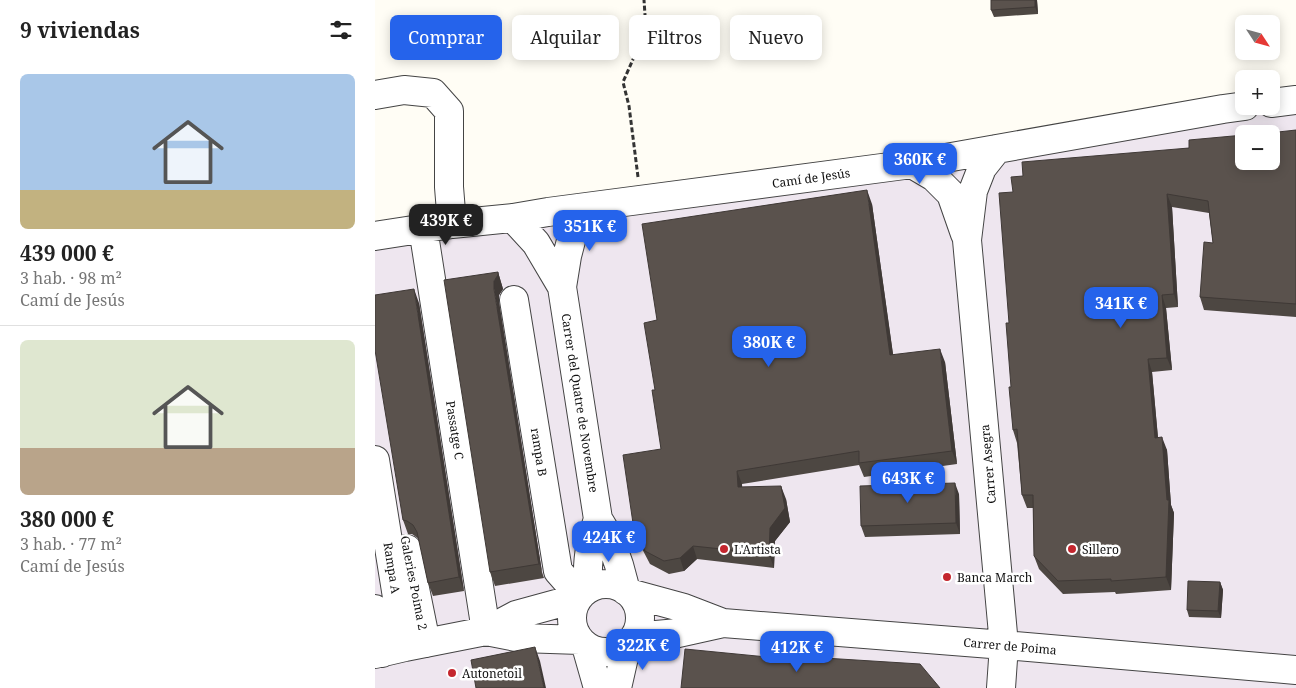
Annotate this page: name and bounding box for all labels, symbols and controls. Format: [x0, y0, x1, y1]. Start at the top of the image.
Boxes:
chip: Comprar [390, 15, 502, 60]
chip: Alquilar [512, 15, 619, 60]
chip: Filtros [629, 15, 720, 60]
chip: Nuevo [730, 15, 822, 60]
north arrow [1235, 15, 1280, 60]
map controls [1235, 15, 1280, 170]
text: 9 viviendas [20, 16, 140, 44]
icon: filters [327, 16, 355, 44]
button: + [1235, 70, 1280, 115]
icon: home [143, 107, 233, 197]
button: − [1235, 125, 1280, 170]
pin: 360K € [879, 142, 961, 185]
text: 360K € [894, 148, 946, 170]
street label: Camí de Jesús [771, 164, 851, 192]
pin: 439K € [405, 204, 487, 246]
text: 439K € [420, 209, 472, 231]
pin: 351K € [549, 210, 631, 252]
text: 351K € [564, 215, 616, 237]
text: 439 000 € [20, 239, 114, 267]
text: 3 hab. · 98 m² [20, 267, 122, 289]
pin: 341K € [1080, 286, 1162, 329]
text: Camí de Jesús [20, 289, 125, 311]
text: 341K € [1095, 292, 1147, 314]
street label: Carrer del Quatre de Novembre [557, 312, 603, 494]
pin: 380K € [728, 326, 810, 368]
text: 380K € [743, 331, 795, 353]
icon: home [143, 372, 233, 462]
street label: Passatge C [442, 399, 468, 461]
street label: Carrer Asegra [976, 423, 1000, 504]
street label: rampa B [527, 427, 551, 477]
pin: 643K € [867, 462, 949, 504]
text: 643K € [882, 467, 934, 489]
text: 380 000 € [20, 505, 114, 533]
pin: 424K € [568, 520, 650, 563]
text: 424K € [583, 526, 635, 548]
text: 3 hab. · 77 m² [20, 533, 122, 555]
street label: Galeries Poima 2 [397, 534, 431, 632]
street label: Rampa A [380, 541, 405, 595]
place label: L'Artista [734, 541, 781, 558]
place label: Sillero [1082, 541, 1119, 558]
marker: L'Artista [718, 543, 730, 555]
marker: Sillero [1066, 543, 1078, 555]
text: Camí de Jesús [20, 555, 125, 577]
place label: Banca March [957, 569, 1033, 586]
marker: Banca March [941, 571, 953, 583]
pin: 322K € [602, 628, 684, 671]
pin: 412K € [756, 630, 838, 673]
street label: Carrer de Poima [963, 633, 1058, 659]
text: 322K € [617, 634, 669, 656]
text: 412K € [771, 636, 823, 658]
place label: Autonetoil [462, 665, 522, 682]
marker: Autonetoil [446, 667, 458, 679]

